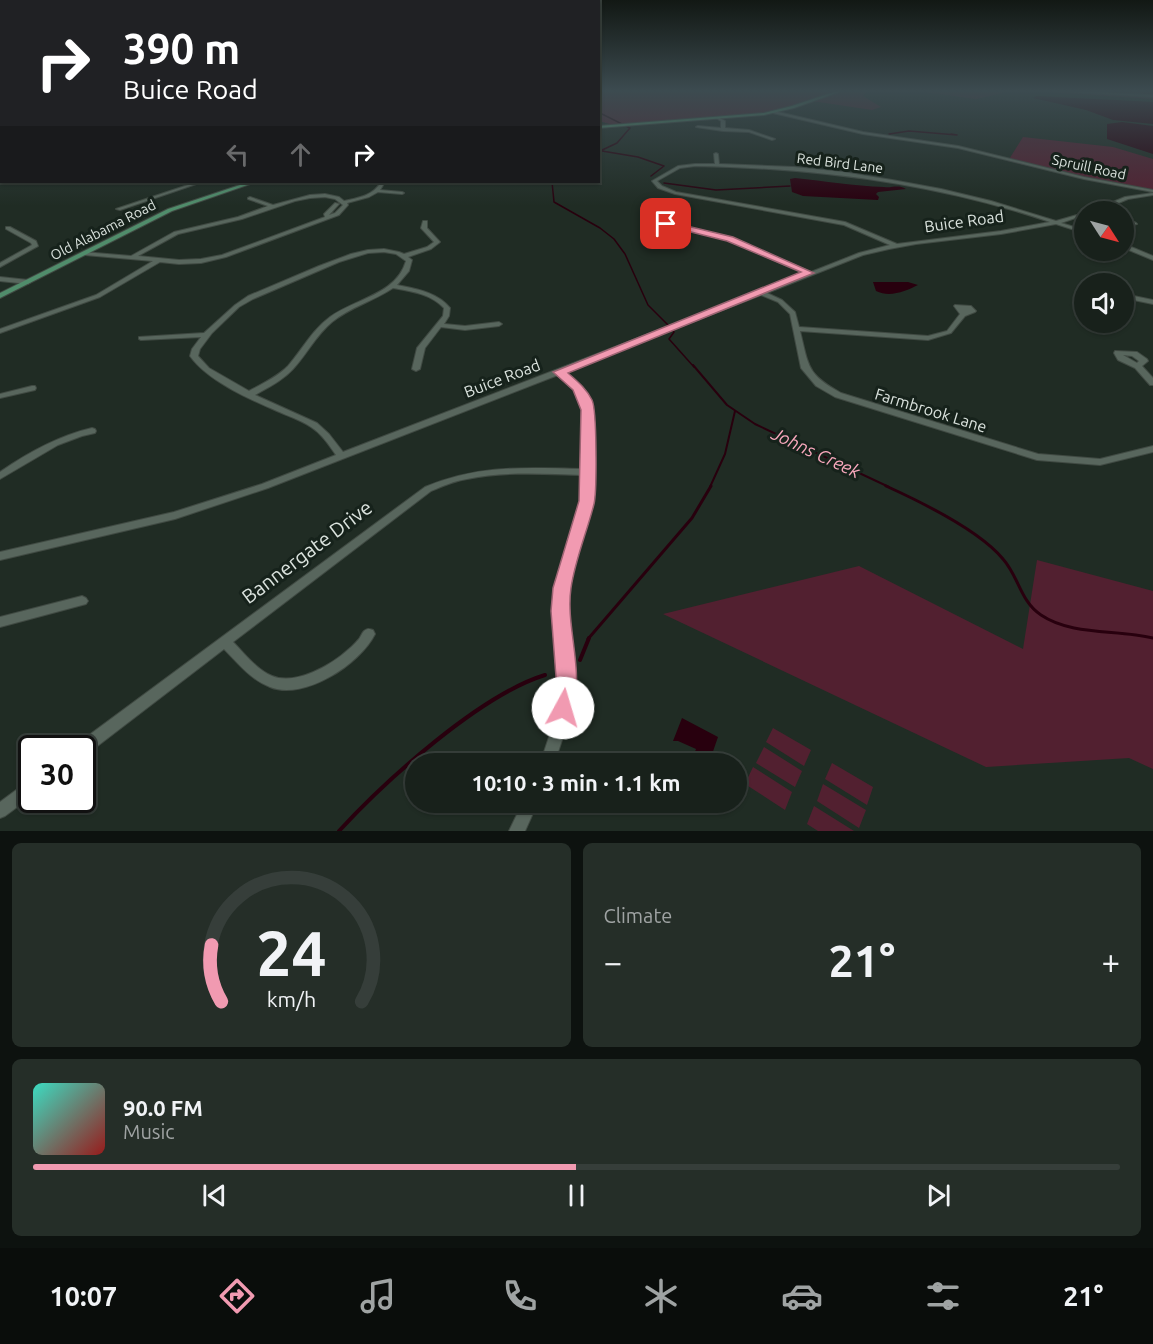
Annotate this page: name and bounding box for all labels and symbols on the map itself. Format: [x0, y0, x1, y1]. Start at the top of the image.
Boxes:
street label: Red Bird Lane [796, 150, 884, 176]
street label: Spruill Road [1051, 151, 1127, 183]
street label: Old Alabama Road [48, 197, 158, 263]
pin [640, 198, 691, 249]
north arrow [1074, 201, 1134, 261]
street label: Buice Road [923, 207, 1005, 235]
street label: Buice Road [461, 355, 543, 401]
street label: Farmbrook Lane [873, 384, 989, 436]
water label: Johns Creek [768, 422, 865, 482]
street label: Bannergate Drive [237, 495, 376, 608]
position arrow [531, 676, 595, 740]
speed limit sign: 30 [18, 735, 96, 813]

